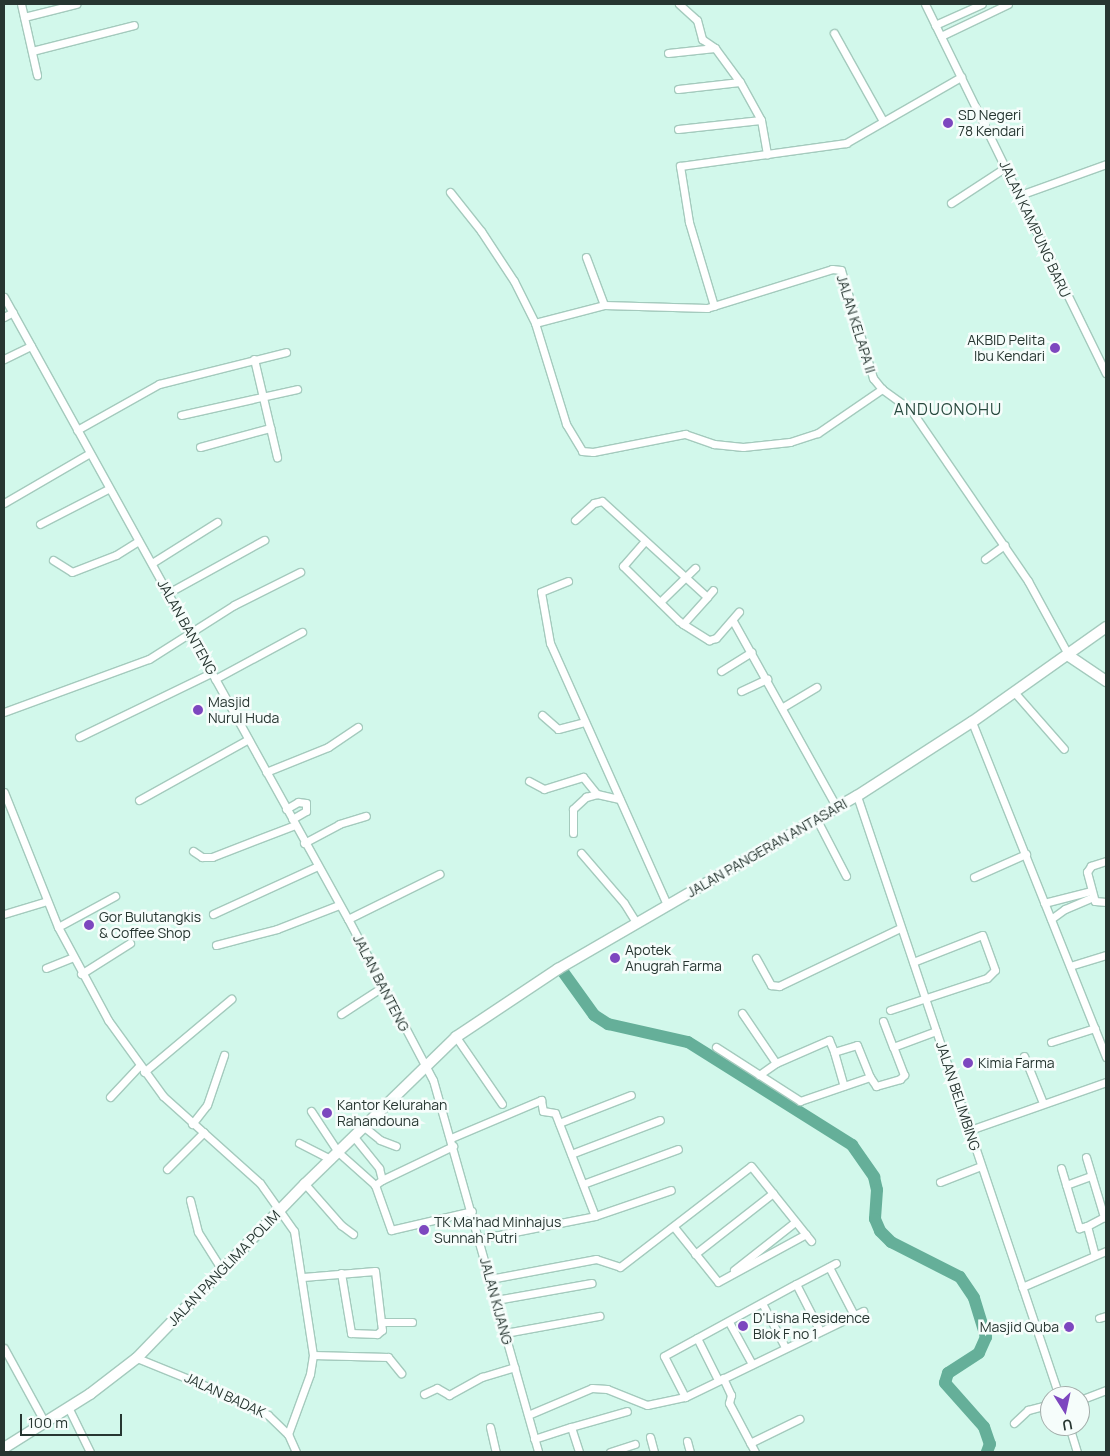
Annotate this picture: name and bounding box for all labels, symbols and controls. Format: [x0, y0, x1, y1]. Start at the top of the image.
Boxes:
place label: SD Negeri 78 Kendari [958, 107, 1024, 140]
marker: SD Negeri 78 Kendari [942, 117, 954, 129]
street label: JALAN KAMPUNG BARU [996, 158, 1074, 300]
street label: JALAN KELAPA II [833, 273, 879, 375]
place label: AKBID Pelita Ibu Kendari [967, 332, 1045, 364]
marker: AKBID Pelita Ibu Kendari [1049, 342, 1061, 354]
district label: ANDUONOHU [893, 399, 1003, 419]
street label: JALAN BANTENG [154, 576, 220, 678]
place label: Masjid Nurul Huda [208, 694, 279, 726]
marker: Masjid Nurul Huda [192, 704, 204, 716]
street label: JALAN PANGERAN ANTASARI [684, 795, 850, 901]
place label: Gor Bulutangkis & Coffee Shop [99, 909, 201, 942]
marker: Gor Bulutangkis & Coffee Shop [83, 919, 95, 931]
street label: JALAN BANTENG [349, 932, 413, 1034]
place label: Apotek Anugrah Farma [625, 942, 722, 974]
marker: Apotek Anugrah Farma [609, 952, 621, 964]
street label: JALAN BELIMBING [932, 1039, 984, 1153]
place label: Kimia Farma [978, 1055, 1055, 1071]
marker: Kimia Farma [962, 1057, 974, 1069]
place label: Kantor Kelurahan Rahandouna [337, 1097, 447, 1130]
marker: Kantor Kelurahan Rahandouna [321, 1107, 333, 1119]
street label: JALAN PANGLIMA POLIM [164, 1207, 284, 1329]
place label: TK Ma'had Minhajus Sunnah Putri [434, 1214, 562, 1246]
marker: TK Ma'had Minhajus Sunnah Putri [418, 1224, 430, 1236]
street label: JALAN KIJANG [476, 1256, 516, 1346]
place label: D'Lisha Residence Blok F no 1 [753, 1310, 870, 1342]
place label: Masjid Quba [980, 1319, 1059, 1335]
marker: D'Lisha Residence Blok F no 1 [737, 1320, 749, 1332]
marker: Masjid Quba [1063, 1321, 1075, 1333]
street label: JALAN BADAK [182, 1369, 268, 1421]
north arrow [1040, 1386, 1090, 1436]
scale bar [22, 1404, 125, 1436]
text: 100 m [28, 1412, 68, 1433]
text: U [1061, 1415, 1074, 1436]

